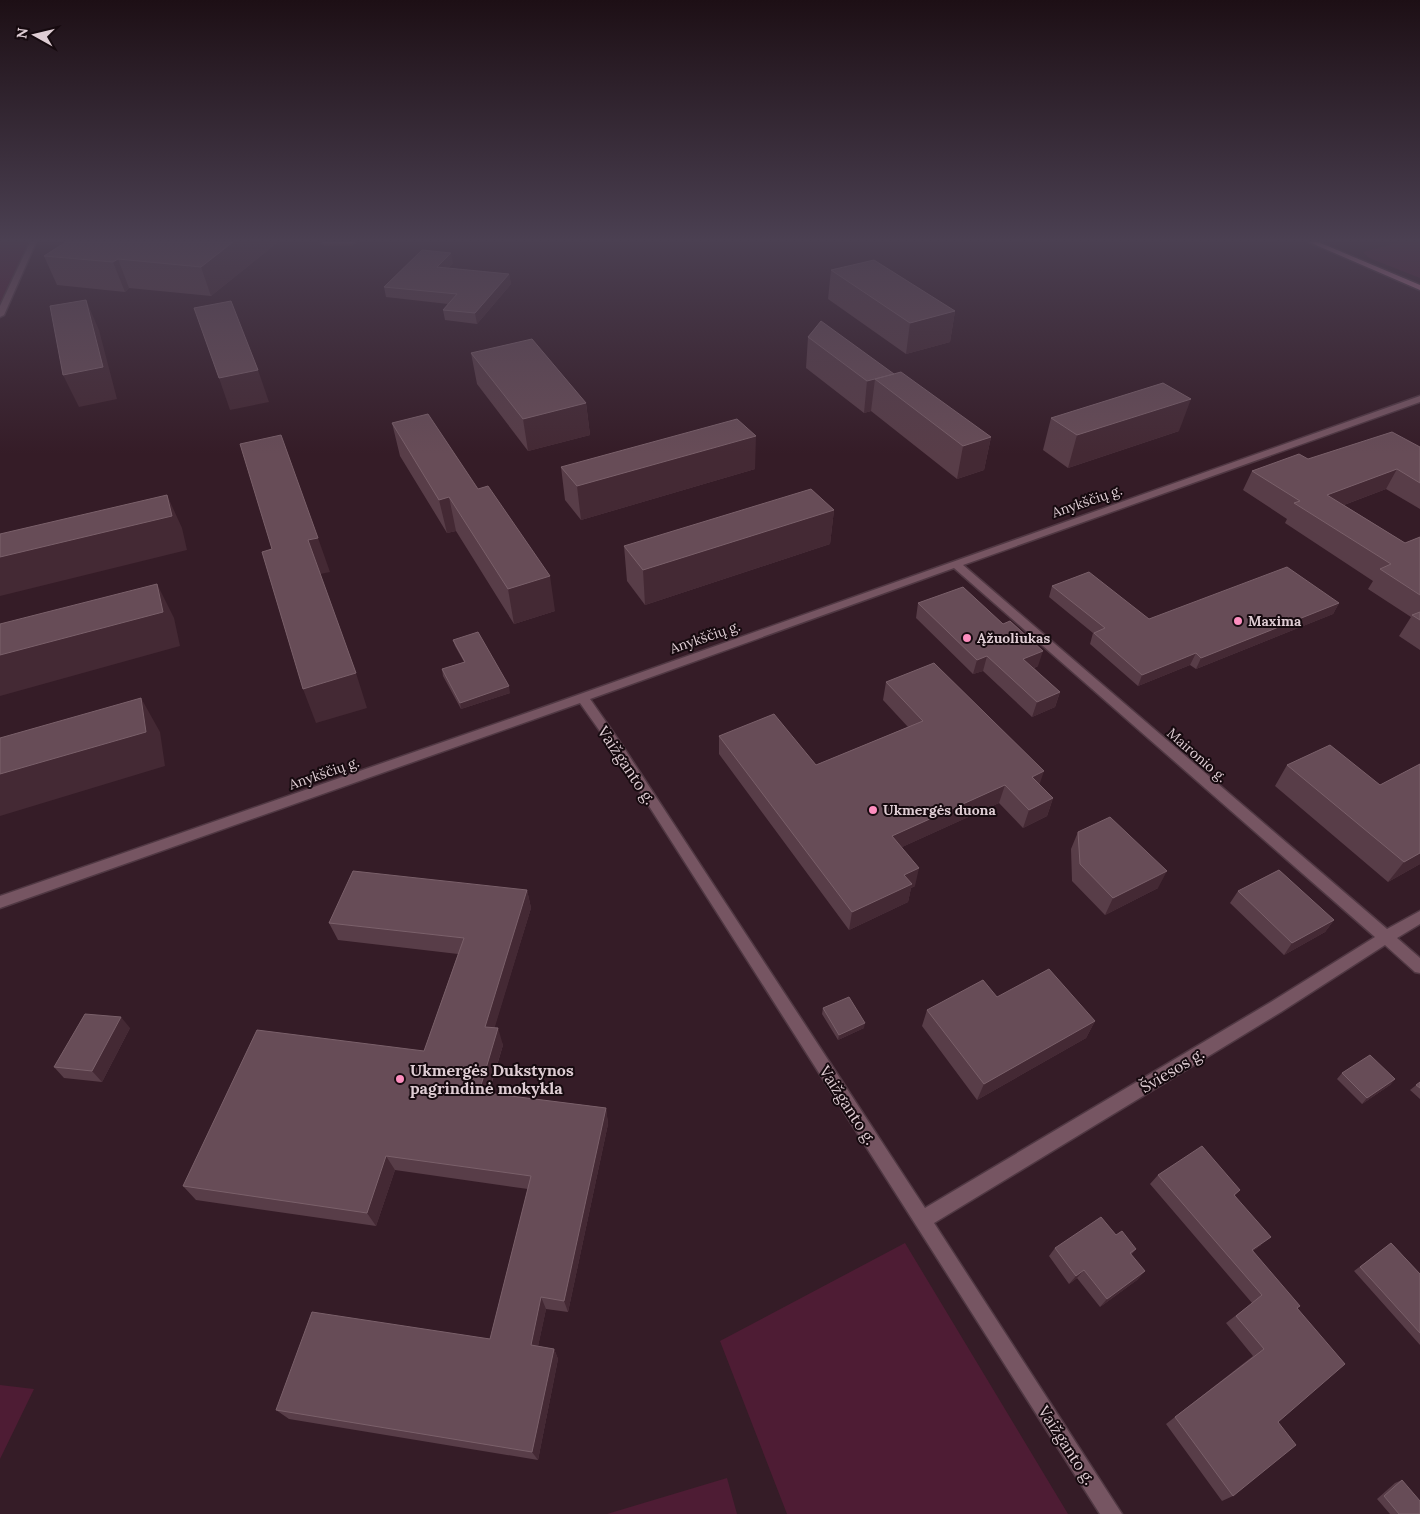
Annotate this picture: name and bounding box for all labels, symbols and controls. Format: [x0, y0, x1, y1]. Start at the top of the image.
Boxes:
north arrow [10, 10, 60, 60]
text: N [12, 26, 32, 40]
street label: Anykščių g. [1049, 481, 1124, 522]
place label: Maxima [1248, 612, 1302, 630]
marker: Maxima [1232, 615, 1244, 627]
street label: Anykščių g. [667, 617, 742, 658]
place label: Ąžuoliukas [977, 629, 1050, 647]
marker: Ąžuoliukas [961, 632, 973, 644]
street label: Vaižganto g. [593, 721, 661, 808]
street label: Maironio g. [1163, 724, 1231, 786]
street label: Anykščių g. [286, 753, 361, 794]
place label: Ukmergės duona [883, 801, 997, 819]
marker: Ukmergės duona [867, 804, 879, 816]
street label: Šviesos g. [1136, 1043, 1208, 1097]
place label: Ukmergės Dukstynos pagrindinė mokykla [410, 1060, 574, 1098]
street label: Vaižganto g. [815, 1061, 881, 1148]
marker: Ukmergės Dukstynos pagrindinė mokykla [394, 1073, 406, 1085]
street label: Vaižganto g. [1034, 1401, 1100, 1488]

